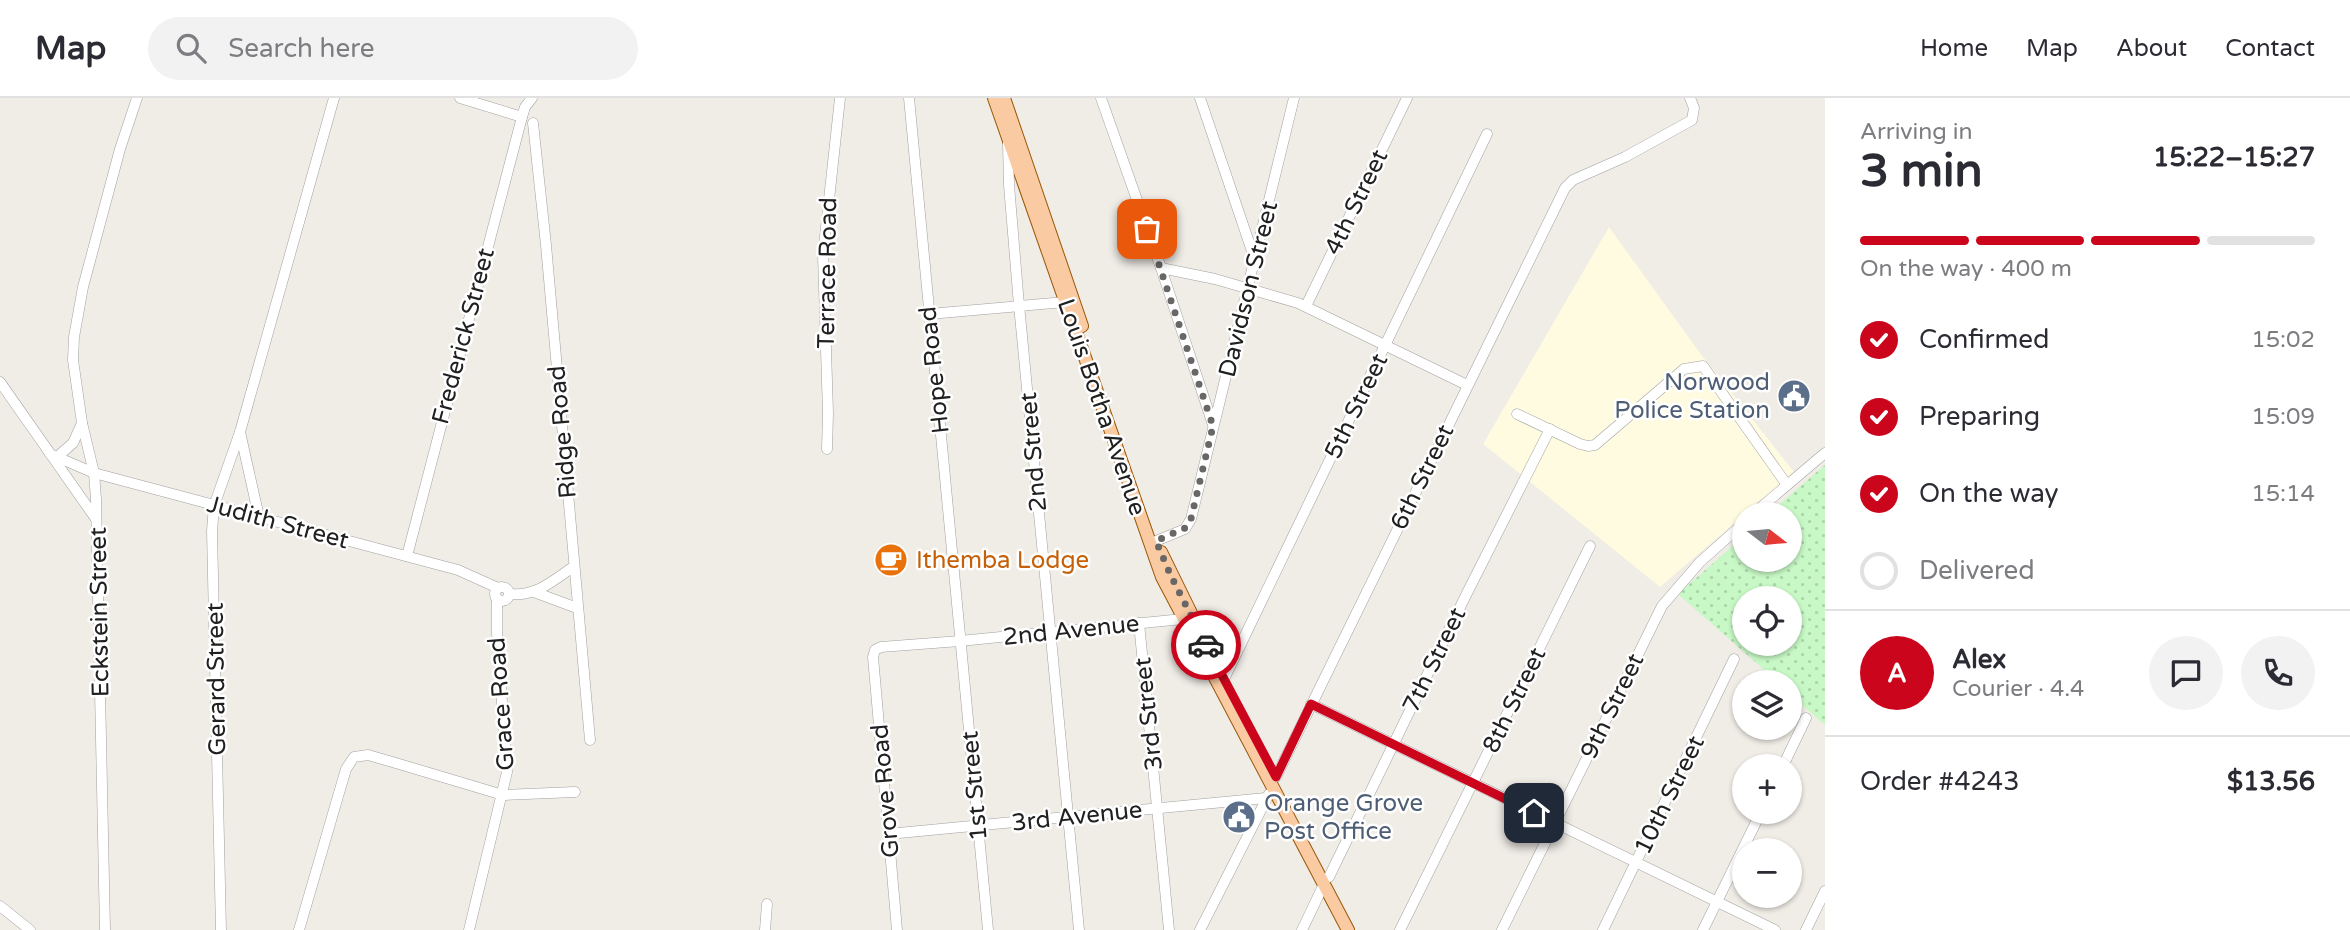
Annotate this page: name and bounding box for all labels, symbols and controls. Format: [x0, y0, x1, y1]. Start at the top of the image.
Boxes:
search box [148, 17, 638, 80]
text: Map [35, 29, 106, 68]
icon: search [172, 29, 210, 67]
text: Search here [228, 33, 374, 64]
text: Home [1920, 34, 1988, 63]
text: Map [2026, 34, 2078, 63]
text: About [2116, 34, 2187, 63]
text: Contact [2225, 34, 2315, 63]
text: Arriving in [1860, 118, 1973, 146]
text: 15:22–15:27 [2153, 142, 2315, 173]
text: 3 min [1860, 144, 1983, 199]
street label: 4th Street [1318, 145, 1394, 260]
street label: Terrace Road [812, 197, 843, 349]
street label: Davidson Street [1213, 198, 1284, 380]
pin [1117, 199, 1177, 259]
icon: bag [1128, 210, 1166, 248]
street label: Frederick Street [426, 245, 501, 427]
text: On the way · 400 m [1860, 255, 2072, 283]
street label: Louis Botha Avenue [1051, 295, 1152, 519]
street label: Hope Road [913, 305, 956, 435]
icon: check [1860, 321, 1898, 359]
text: Confirmed [1919, 324, 2049, 355]
text: 15:02 [2251, 326, 2315, 354]
street label: 5th Street [1318, 349, 1394, 464]
street label: Ridge Road [542, 364, 583, 500]
place label: Norwood Police Station [1614, 368, 1770, 425]
public building icon: Norwood Police Station [1775, 377, 1813, 415]
street label: 2nd Street [1014, 391, 1053, 513]
icon: check [1860, 398, 1898, 436]
text: Preparing [1919, 401, 2040, 432]
text: 15:09 [2251, 403, 2315, 431]
street label: 6th Street [1384, 420, 1460, 535]
icon: check [1860, 475, 1898, 513]
text: On the way [1919, 478, 2059, 509]
text: 15:14 [2251, 480, 2315, 508]
street label: Judith Street [204, 490, 352, 555]
north arrow [1732, 502, 1802, 572]
map controls [1732, 502, 1802, 908]
street label: Eckstein Street [84, 527, 115, 697]
cafe icon: Ithemba Lodge [872, 541, 910, 579]
place label: Ithemba Lodge [916, 546, 1089, 575]
text: Delivered [1919, 555, 2035, 586]
button: locate [1732, 586, 1802, 656]
street label: Gerard Street [201, 602, 232, 756]
street label: 7th Street [1396, 603, 1472, 718]
street label: 2nd Avenue [1001, 609, 1141, 652]
courier [1171, 610, 1241, 680]
icon: car [1187, 626, 1225, 664]
street label: Grace Road [482, 636, 521, 772]
button: chat [2149, 636, 2223, 710]
button: phone [2241, 636, 2315, 710]
street label: 8th Street [1476, 643, 1552, 758]
text: Alex [1952, 644, 2006, 675]
street label: 9th Street [1574, 649, 1650, 764]
street label: 3rd Street [1128, 656, 1169, 772]
text: A [1887, 658, 1907, 689]
button: layers [1732, 670, 1802, 740]
text: Courier · 4.4 [1952, 675, 2084, 703]
street label: Grove Road [865, 723, 906, 859]
street label: 1st Street [955, 730, 994, 842]
street label: 10th Street [1628, 731, 1711, 859]
button: + [1732, 754, 1802, 824]
text: Order #4243 [1860, 766, 2020, 797]
text: $13.56 [2227, 766, 2315, 797]
pin [1504, 783, 1564, 843]
place label: Orange Grove Post Office [1264, 789, 1423, 846]
icon: home [1515, 794, 1553, 832]
street label: 3rd Avenue [1010, 795, 1144, 838]
public building icon: Orange Grove Post Office [1220, 798, 1258, 836]
button: − [1732, 838, 1802, 908]

